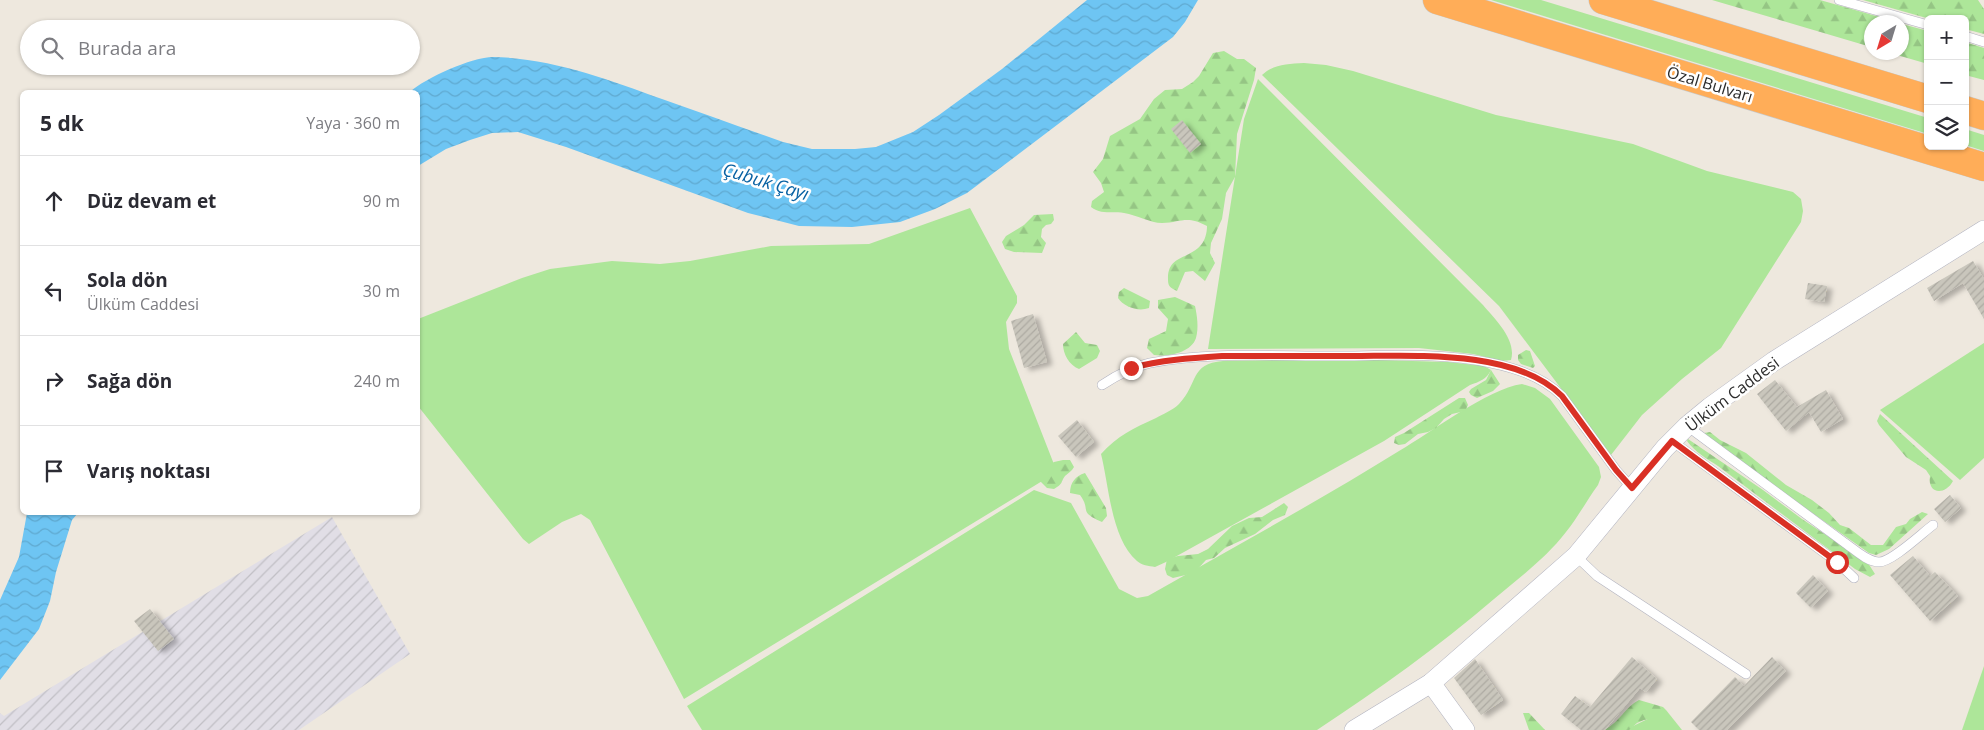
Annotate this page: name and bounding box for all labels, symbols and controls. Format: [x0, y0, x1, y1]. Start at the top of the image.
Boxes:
north arrow [1864, 15, 1909, 60]
map controls [1924, 15, 1969, 150]
button: + [1924, 15, 1969, 60]
search box [20, 20, 420, 75]
icon: search [38, 34, 66, 62]
text: Burada ara [78, 35, 176, 61]
button: − [1924, 60, 1969, 105]
street label: Özal Bulvarı [1664, 61, 1756, 107]
button: layers [1924, 105, 1969, 150]
text: 5 dk [40, 109, 84, 137]
text: Yaya · 360 m [306, 112, 400, 134]
water label: Çubuk Çayı [720, 157, 812, 206]
icon: ahead [40, 187, 68, 215]
text: Düz devam et [87, 188, 216, 214]
text: 90 m [363, 190, 400, 212]
text: Sola dön [87, 267, 168, 293]
icon: left [40, 277, 68, 305]
text: 30 m [363, 280, 400, 302]
text: Ülküm Caddesi [87, 293, 199, 315]
street label: Ülküm Caddesi [1681, 351, 1783, 437]
route end [1120, 357, 1143, 380]
icon: right [40, 367, 68, 395]
text: Sağa dön [87, 368, 172, 394]
text: 240 m [354, 370, 400, 392]
icon: arrive [40, 457, 68, 485]
text: Varış noktası [87, 458, 211, 484]
route start [1826, 551, 1849, 574]

